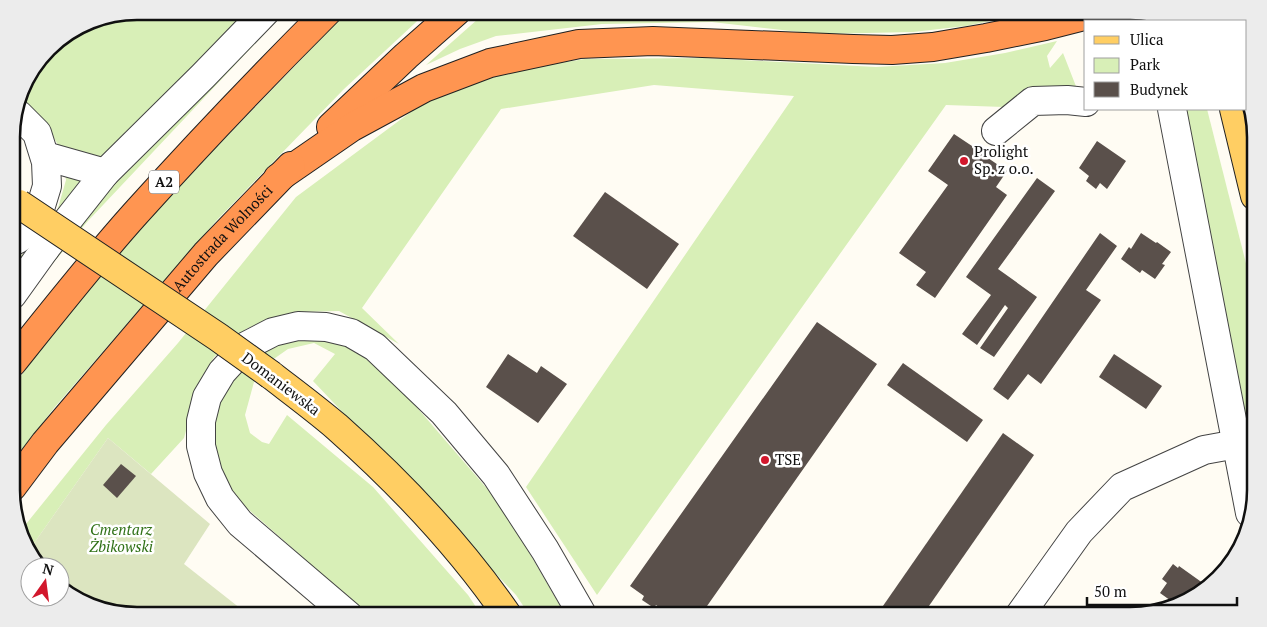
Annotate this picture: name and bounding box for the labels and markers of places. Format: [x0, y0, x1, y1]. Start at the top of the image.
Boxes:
place label: Prolight Sp. z o.o. [974, 141, 1034, 178]
marker: Prolight Sp. z o.o. [958, 155, 970, 167]
place label: TSE [775, 449, 801, 469]
marker: TSE [759, 454, 771, 466]

